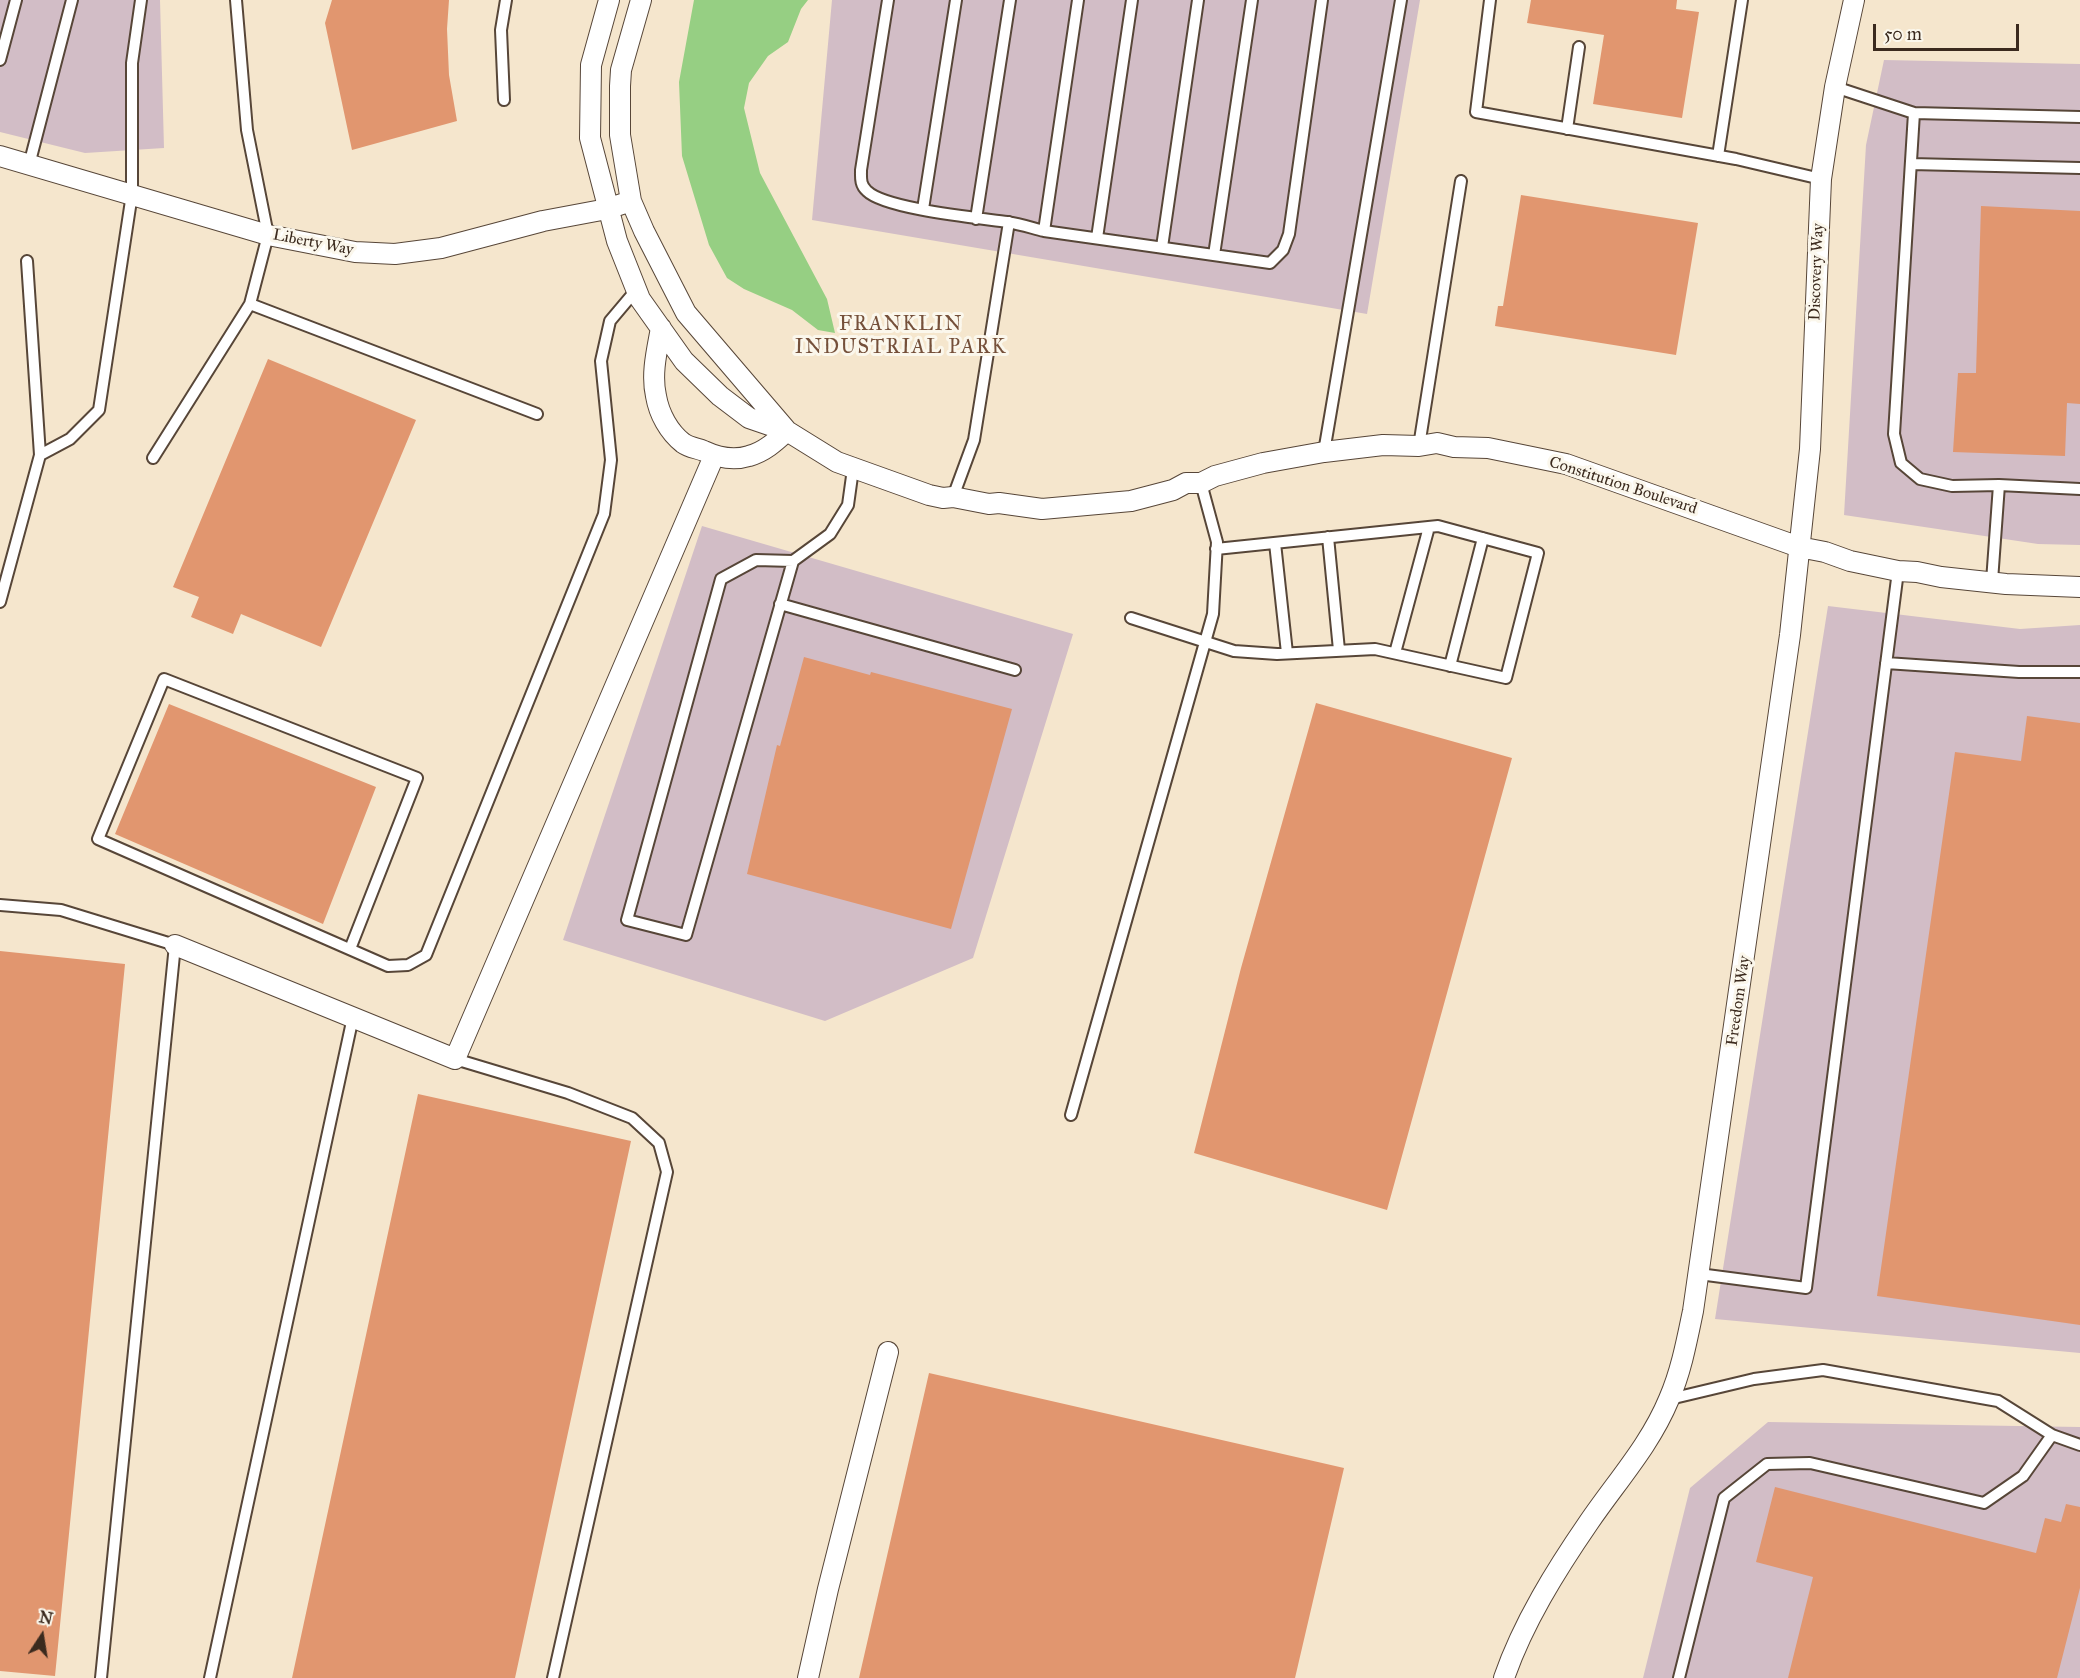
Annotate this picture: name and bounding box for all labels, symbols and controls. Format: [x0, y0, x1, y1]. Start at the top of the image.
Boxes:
scale bar [1876, 12, 2022, 50]
text: 50 m [1884, 23, 1922, 45]
street label: Discovery Way [1806, 223, 1828, 321]
street label: Liberty Way [271, 226, 355, 260]
district label: FRANKLIN INDUSTRIAL PARK [795, 313, 1007, 360]
street label: Constitution Boulevard [1547, 453, 1699, 519]
street label: Freedom Way [1723, 955, 1755, 1047]
north arrow [12, 1606, 72, 1666]
text: N [37, 1607, 54, 1629]

